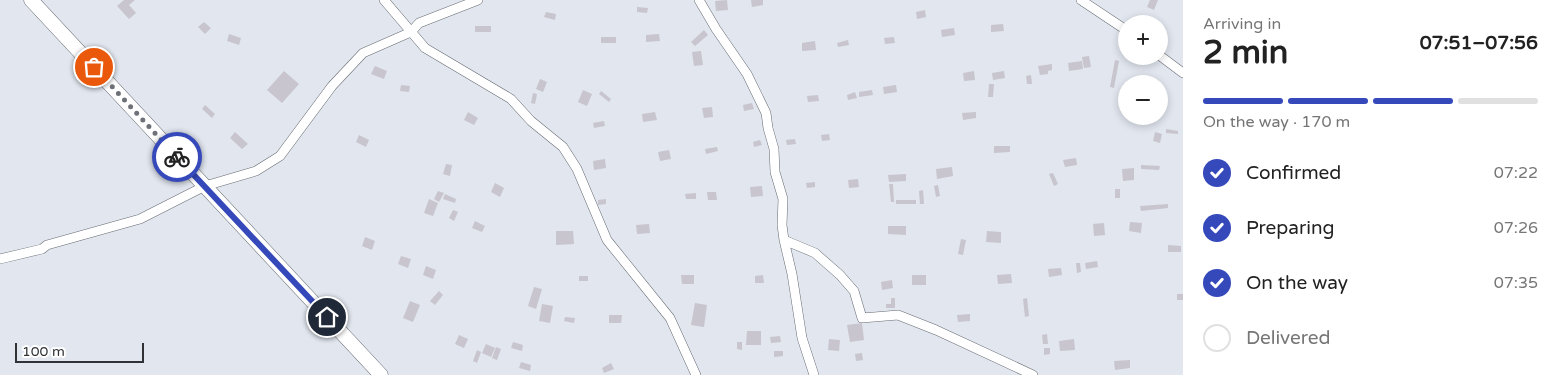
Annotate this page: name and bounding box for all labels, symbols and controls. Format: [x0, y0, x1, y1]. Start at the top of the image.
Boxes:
text: Arriving in [1203, 14, 1281, 34]
map controls [1118, 15, 1168, 125]
button: + [1118, 15, 1168, 65]
text: 07:51–07:56 [1420, 32, 1538, 54]
text: 2 min [1203, 34, 1288, 72]
pin [73, 46, 115, 88]
icon: bag [80, 53, 108, 81]
button: − [1118, 75, 1168, 125]
text: On the way · 170 m [1203, 112, 1350, 132]
courier [152, 132, 202, 182]
icon: bike [163, 143, 191, 171]
icon: check [1203, 159, 1231, 187]
text: Confirmed [1246, 162, 1341, 184]
text: 07:22 [1494, 163, 1538, 183]
icon: check [1203, 214, 1231, 242]
text: Preparing [1246, 217, 1335, 239]
text: 07:26 [1494, 218, 1538, 238]
icon: check [1203, 269, 1231, 297]
text: On the way [1246, 272, 1348, 294]
text: 07:35 [1494, 273, 1538, 293]
pin [306, 296, 348, 338]
icon: home [313, 303, 341, 331]
text: Delivered [1246, 327, 1331, 349]
scale bar [15, 340, 144, 363]
text: 100 m [22, 343, 65, 360]

